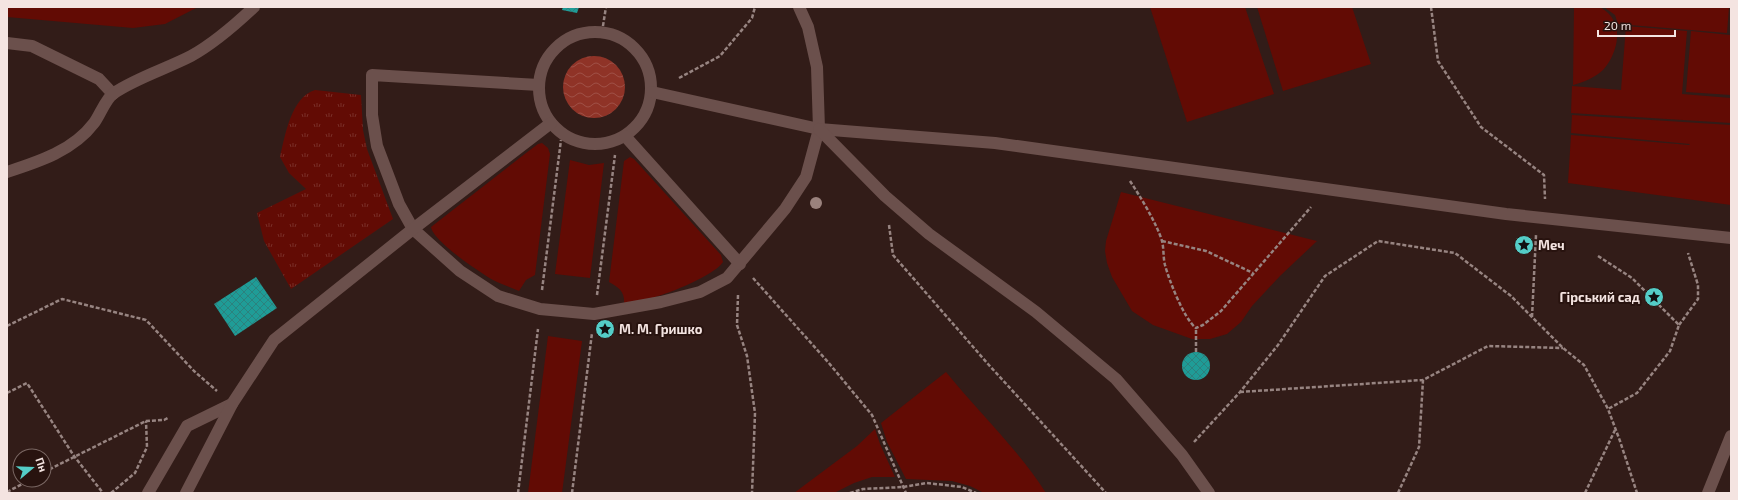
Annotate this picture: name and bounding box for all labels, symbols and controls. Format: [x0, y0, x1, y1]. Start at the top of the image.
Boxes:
scale bar [1598, 12, 1675, 38]
text: 20 m [1604, 18, 1631, 32]
place icon: Меч [1513, 234, 1535, 256]
place label: Меч [1538, 237, 1565, 253]
place icon: Гірський сад [1643, 286, 1665, 308]
place label: Гірський сад [1560, 289, 1640, 305]
place icon: М. М. Гришко [594, 318, 616, 340]
place label: М. М. Гришко [619, 321, 703, 337]
north arrow [12, 448, 52, 488]
text: Пн [33, 456, 50, 473]

